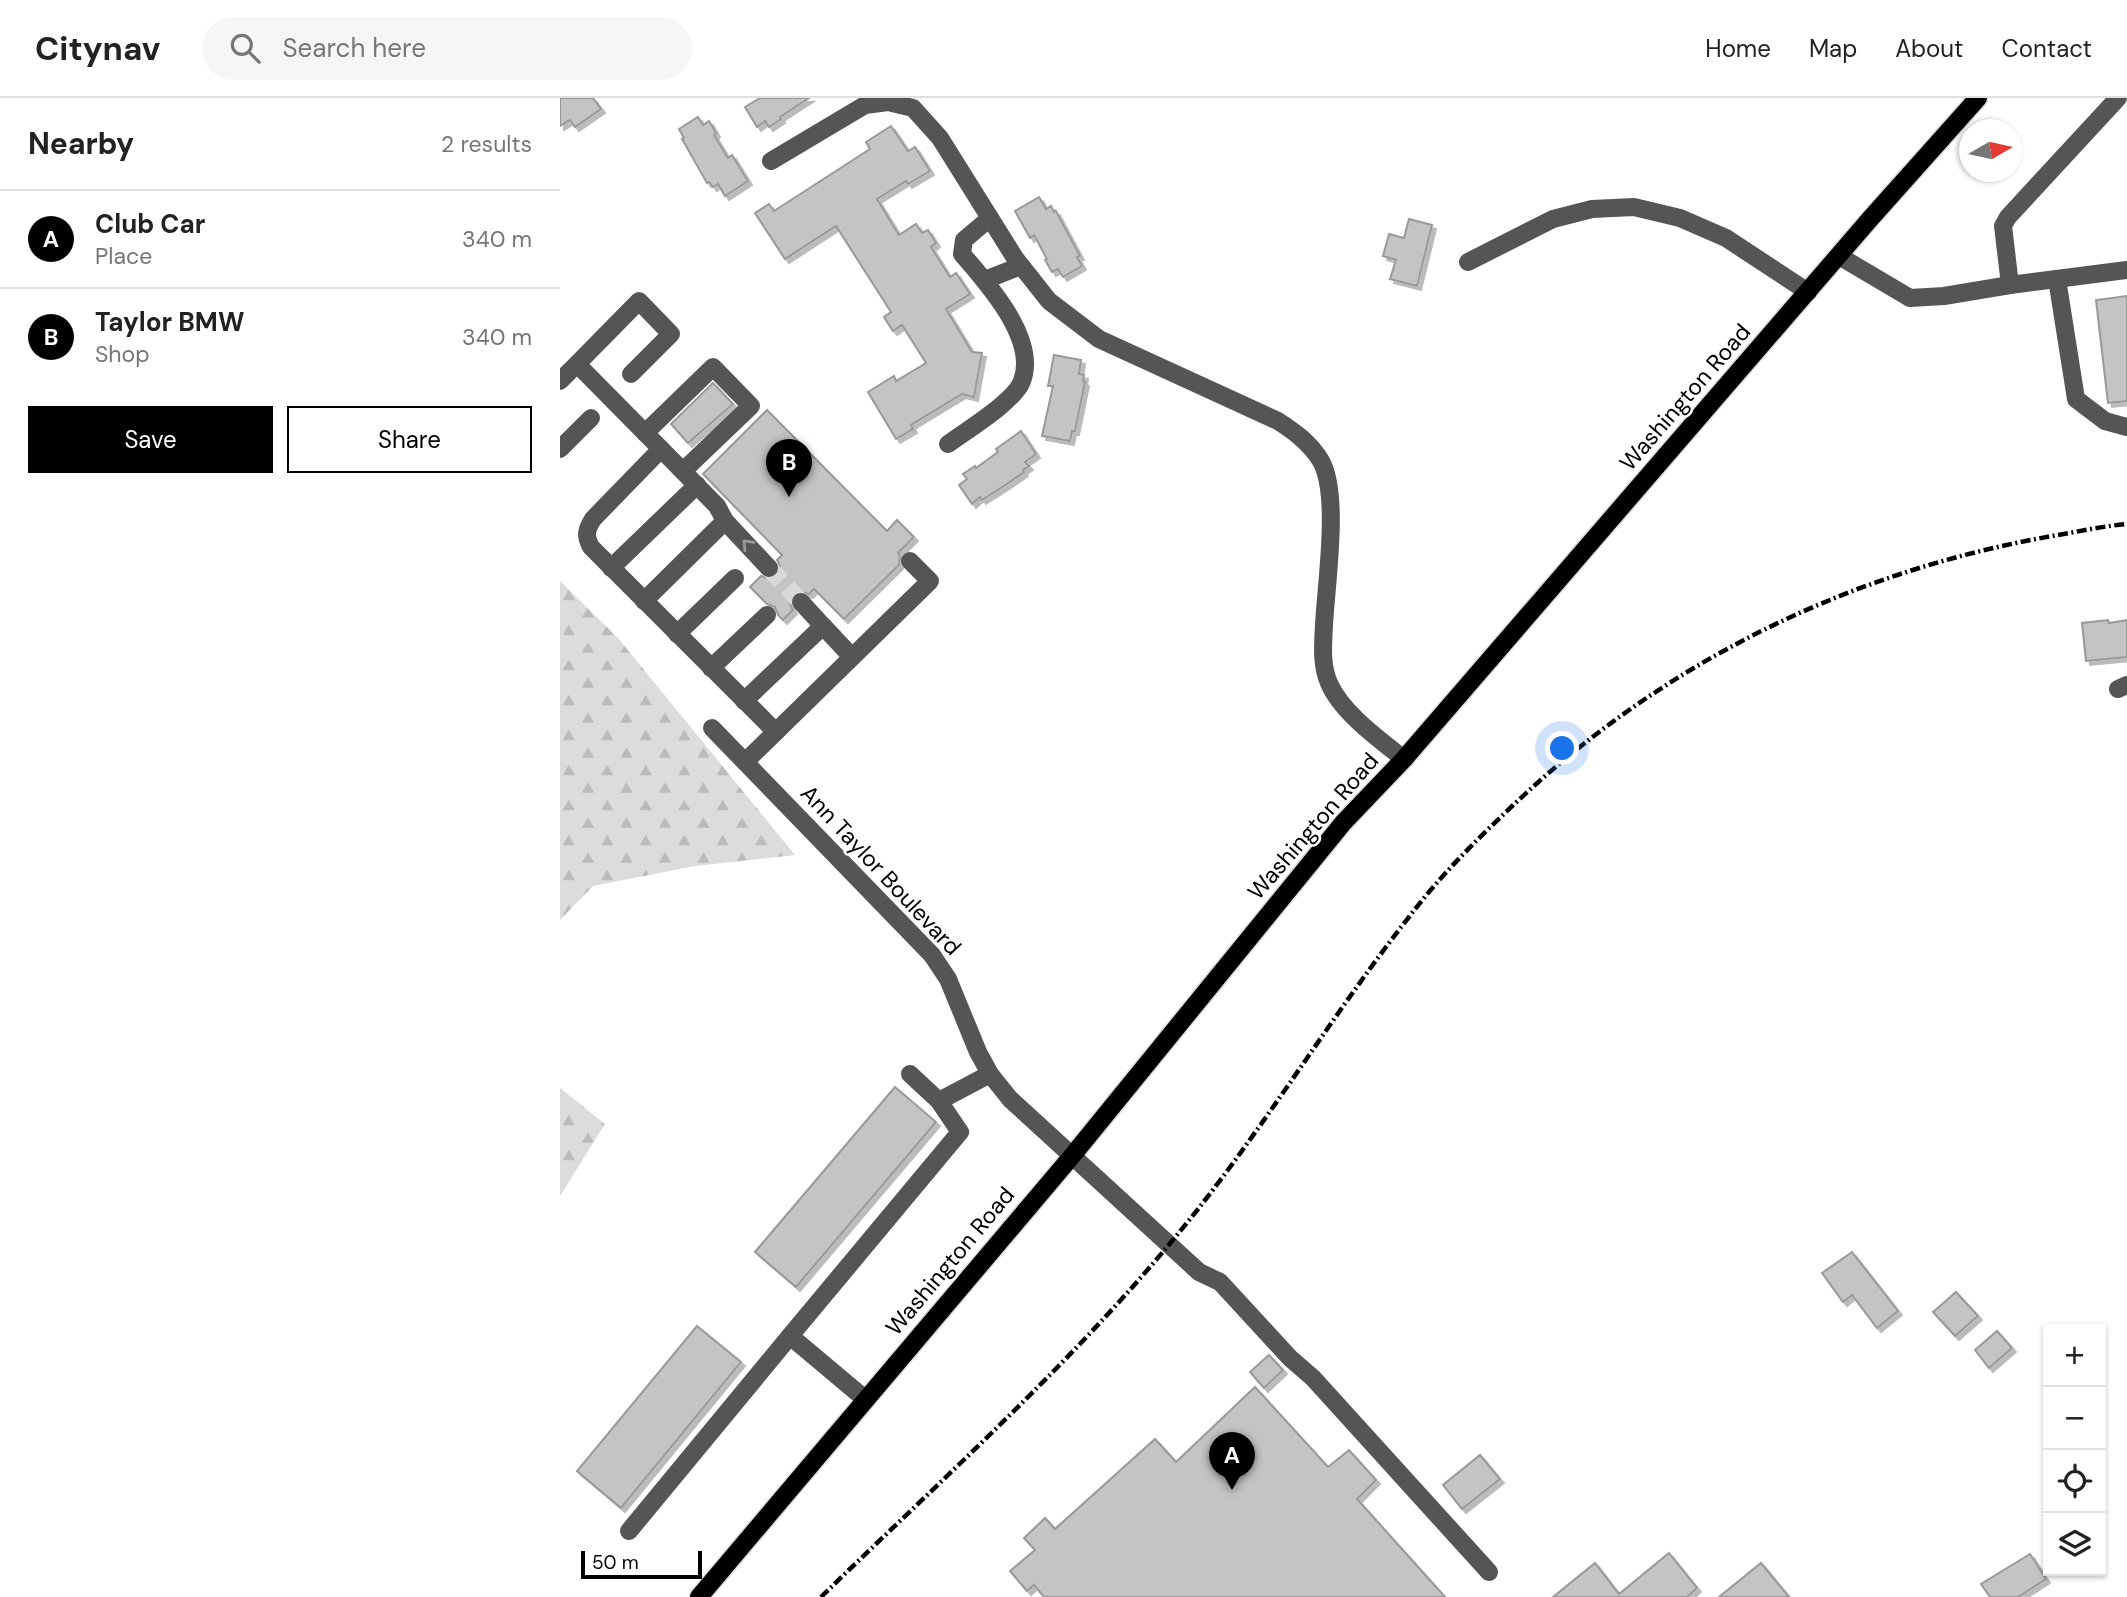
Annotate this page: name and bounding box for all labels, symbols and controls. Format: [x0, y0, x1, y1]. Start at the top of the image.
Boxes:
search box [202, 17, 692, 80]
text: Citynav [35, 27, 160, 70]
icon: search [226, 29, 264, 67]
text: Search here [282, 31, 426, 65]
text: Home [1705, 33, 1771, 64]
text: Map [1809, 33, 1857, 64]
text: About [1895, 33, 1964, 64]
text: Contact [2002, 33, 2092, 64]
north arrow [1959, 119, 2022, 182]
text: Nearby [28, 124, 134, 163]
text: 2 results [441, 129, 532, 159]
text: Club Car [95, 207, 205, 241]
text: A [43, 224, 59, 254]
text: 340 m [462, 224, 532, 254]
text: Place [95, 241, 152, 271]
text: Taylor BMW [95, 305, 244, 339]
street label: Washington Road [1613, 317, 1757, 477]
text: B [44, 322, 58, 352]
text: 340 m [462, 322, 532, 352]
text: Shop [95, 339, 150, 369]
button: Save [28, 406, 273, 473]
button: Share [287, 406, 532, 473]
pin: B [766, 439, 812, 497]
one-way arrow [742, 539, 755, 552]
your location [1545, 731, 1579, 765]
street label: Washington Road [1241, 746, 1385, 906]
street label: Ann Taylor Boulevard [794, 778, 968, 962]
street label: Washington Road [879, 1180, 1021, 1342]
map controls [2043, 1324, 2106, 1576]
button: + [2043, 1324, 2106, 1387]
button: − [2043, 1387, 2106, 1450]
pin: A [1209, 1432, 1255, 1490]
button: locate [2043, 1450, 2106, 1513]
button: layers [2043, 1513, 2106, 1576]
scale bar [581, 1548, 702, 1580]
text: 50 m [592, 1550, 639, 1575]

